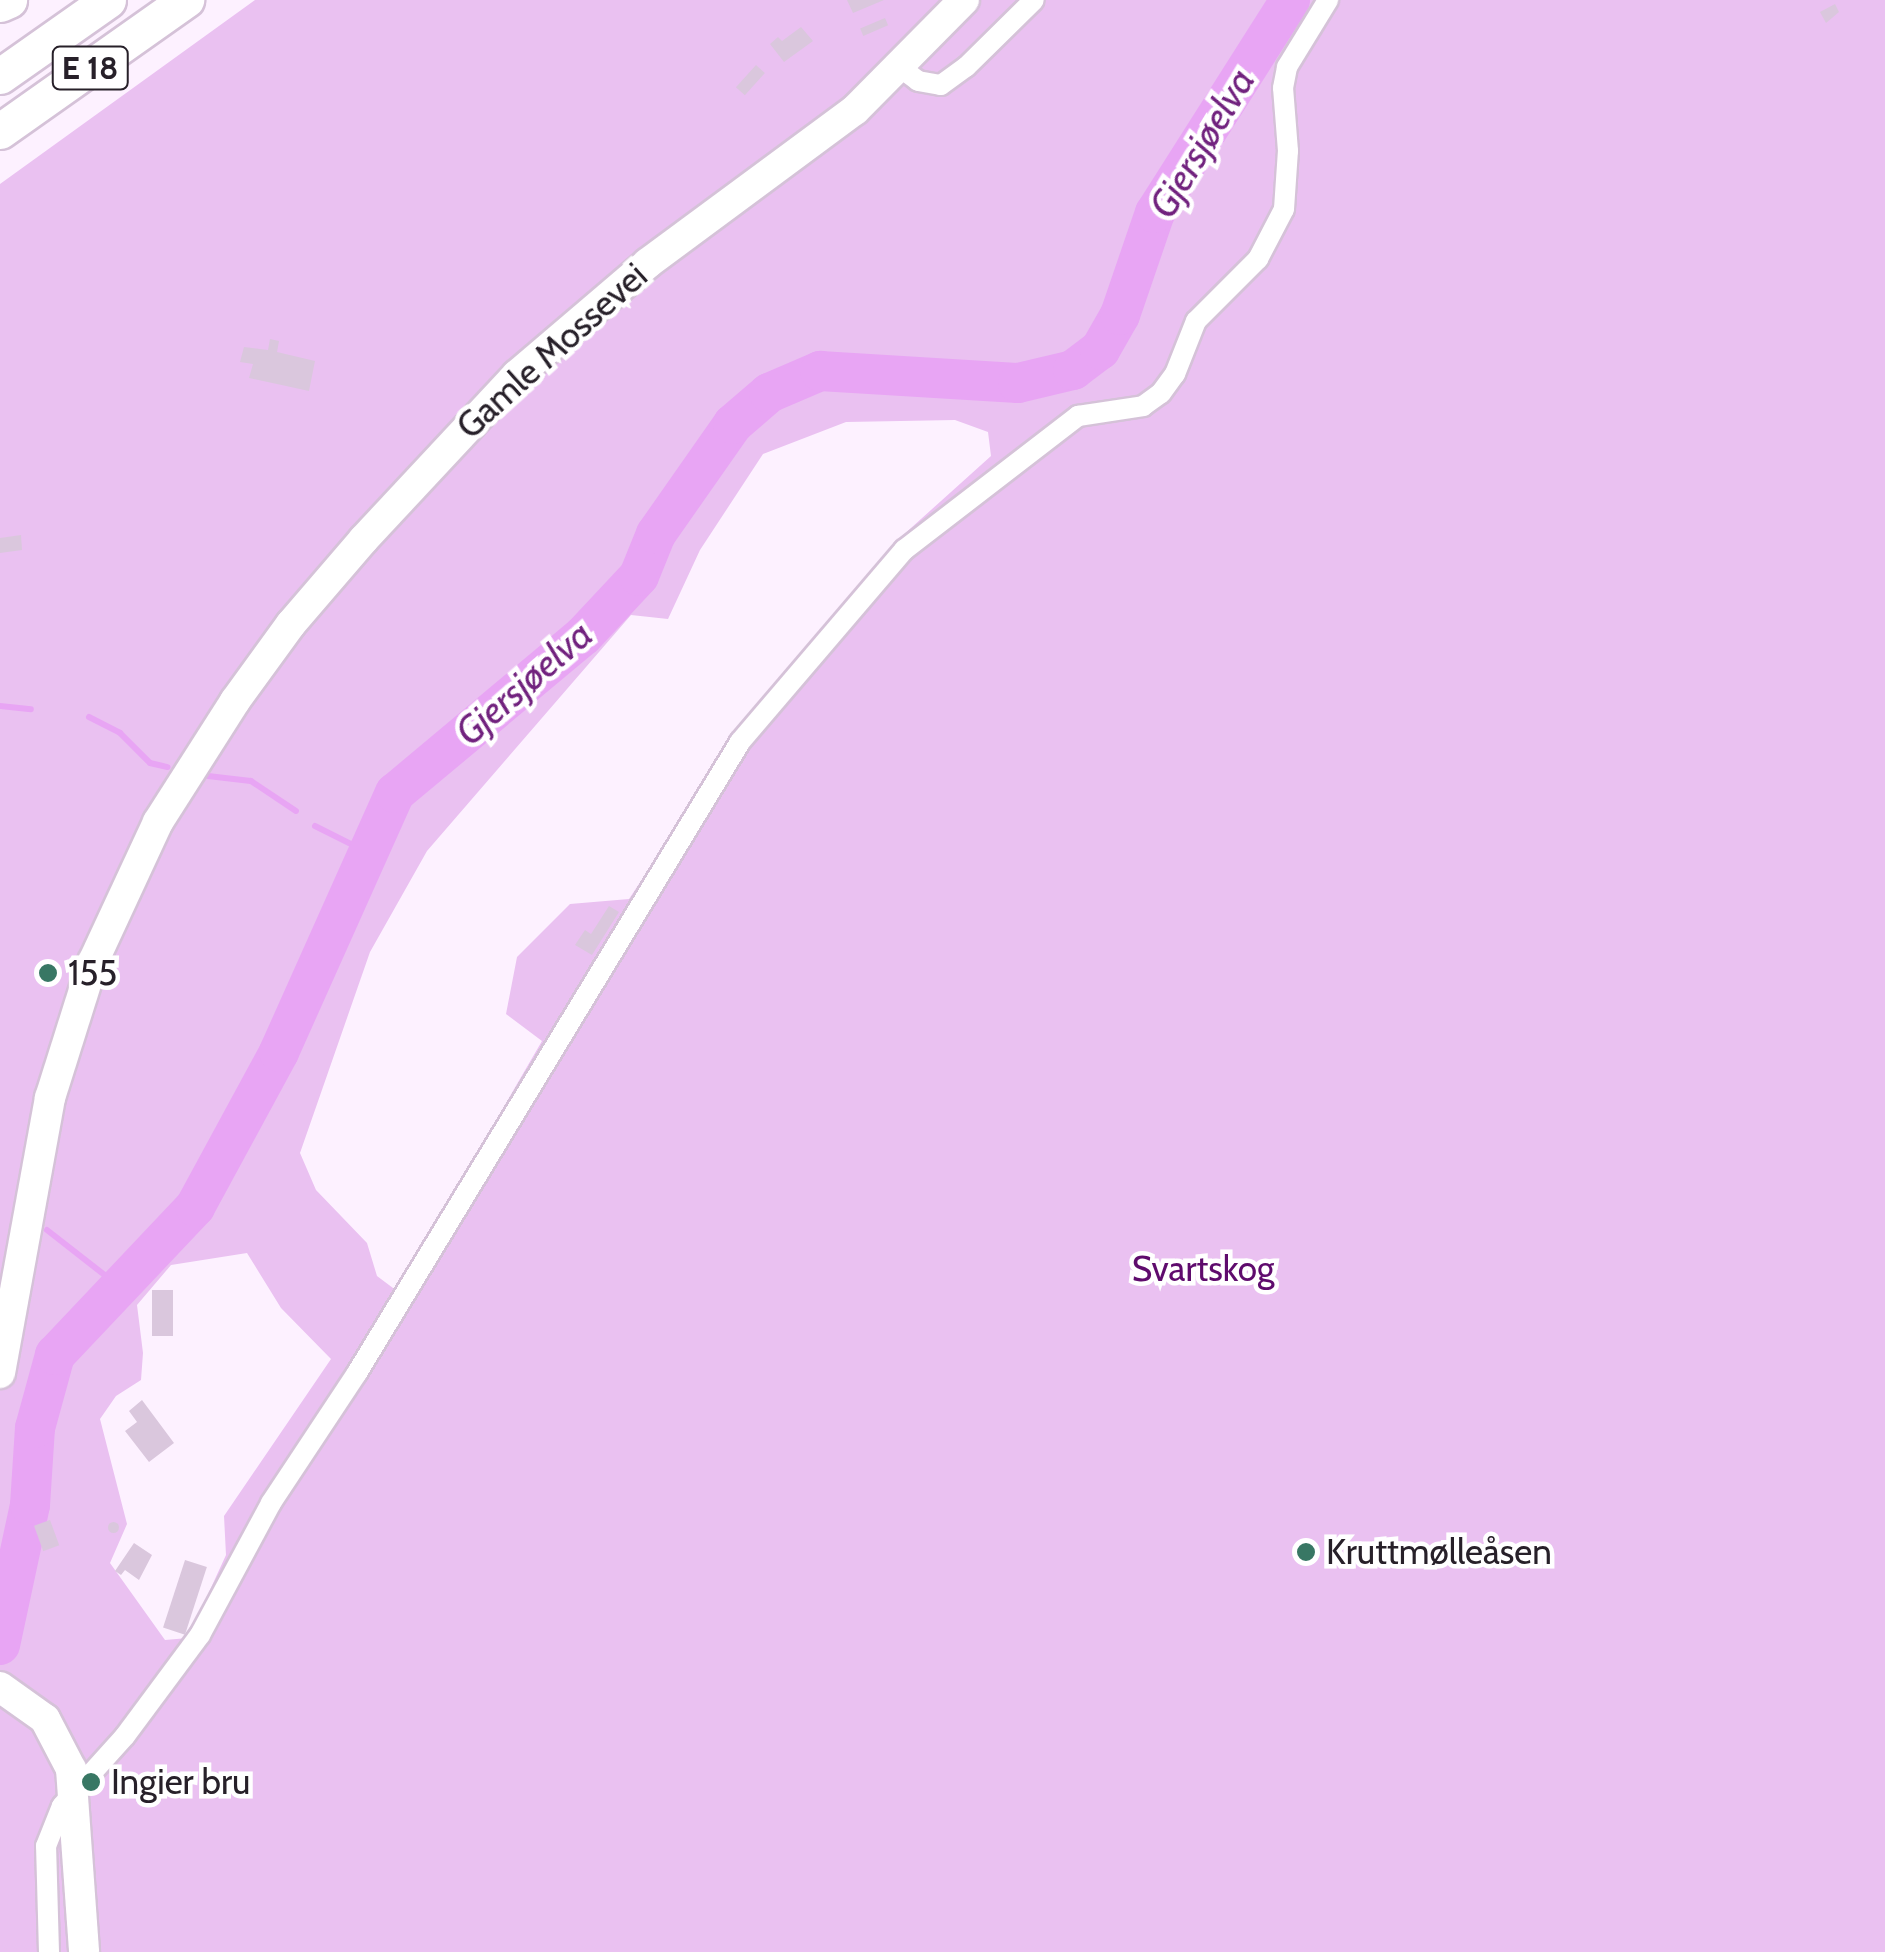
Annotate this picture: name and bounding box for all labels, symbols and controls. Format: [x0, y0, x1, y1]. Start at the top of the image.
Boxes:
road number: E 18 [50, 41, 130, 95]
water label: Gjersjøelva [1140, 60, 1264, 226]
street label: Gamle Mossevei [448, 255, 656, 447]
water label: Gjersjøelva [446, 611, 602, 755]
place label: 155 [68, 952, 117, 994]
marker: 155 [37, 962, 59, 984]
park label: Svartskog [1132, 1248, 1274, 1290]
place label: Kruttmølleåsen [1326, 1531, 1552, 1573]
marker: Kruttmølleåsen [1295, 1541, 1317, 1563]
place label: Ingier bru [111, 1761, 250, 1803]
marker: Ingier bru [80, 1771, 102, 1793]

